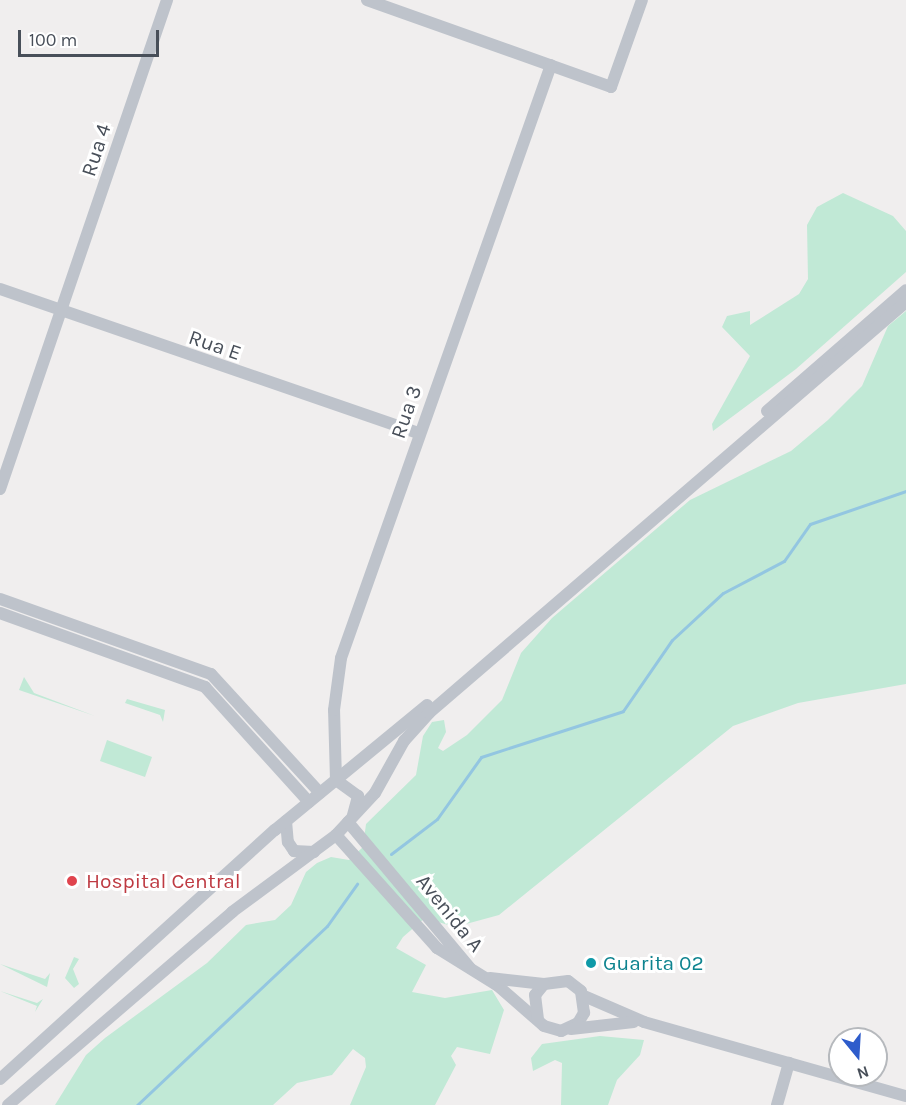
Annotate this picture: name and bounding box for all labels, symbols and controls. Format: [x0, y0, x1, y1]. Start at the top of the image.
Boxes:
scale bar [21, 18, 162, 56]
text: 100 m [29, 29, 77, 51]
street label: Rua 4 [76, 120, 116, 180]
street label: Rua E [185, 324, 245, 366]
street label: Rua 3 [385, 382, 427, 442]
place label: Hospital Central [86, 868, 241, 894]
street label: Avenida A [411, 869, 489, 957]
marker: Hospital Central [63, 872, 81, 890]
place label: Guarita 02 [603, 950, 704, 976]
marker: Guarita 02 [584, 956, 598, 970]
north arrow [828, 1027, 888, 1087]
text: N [855, 1062, 872, 1083]

